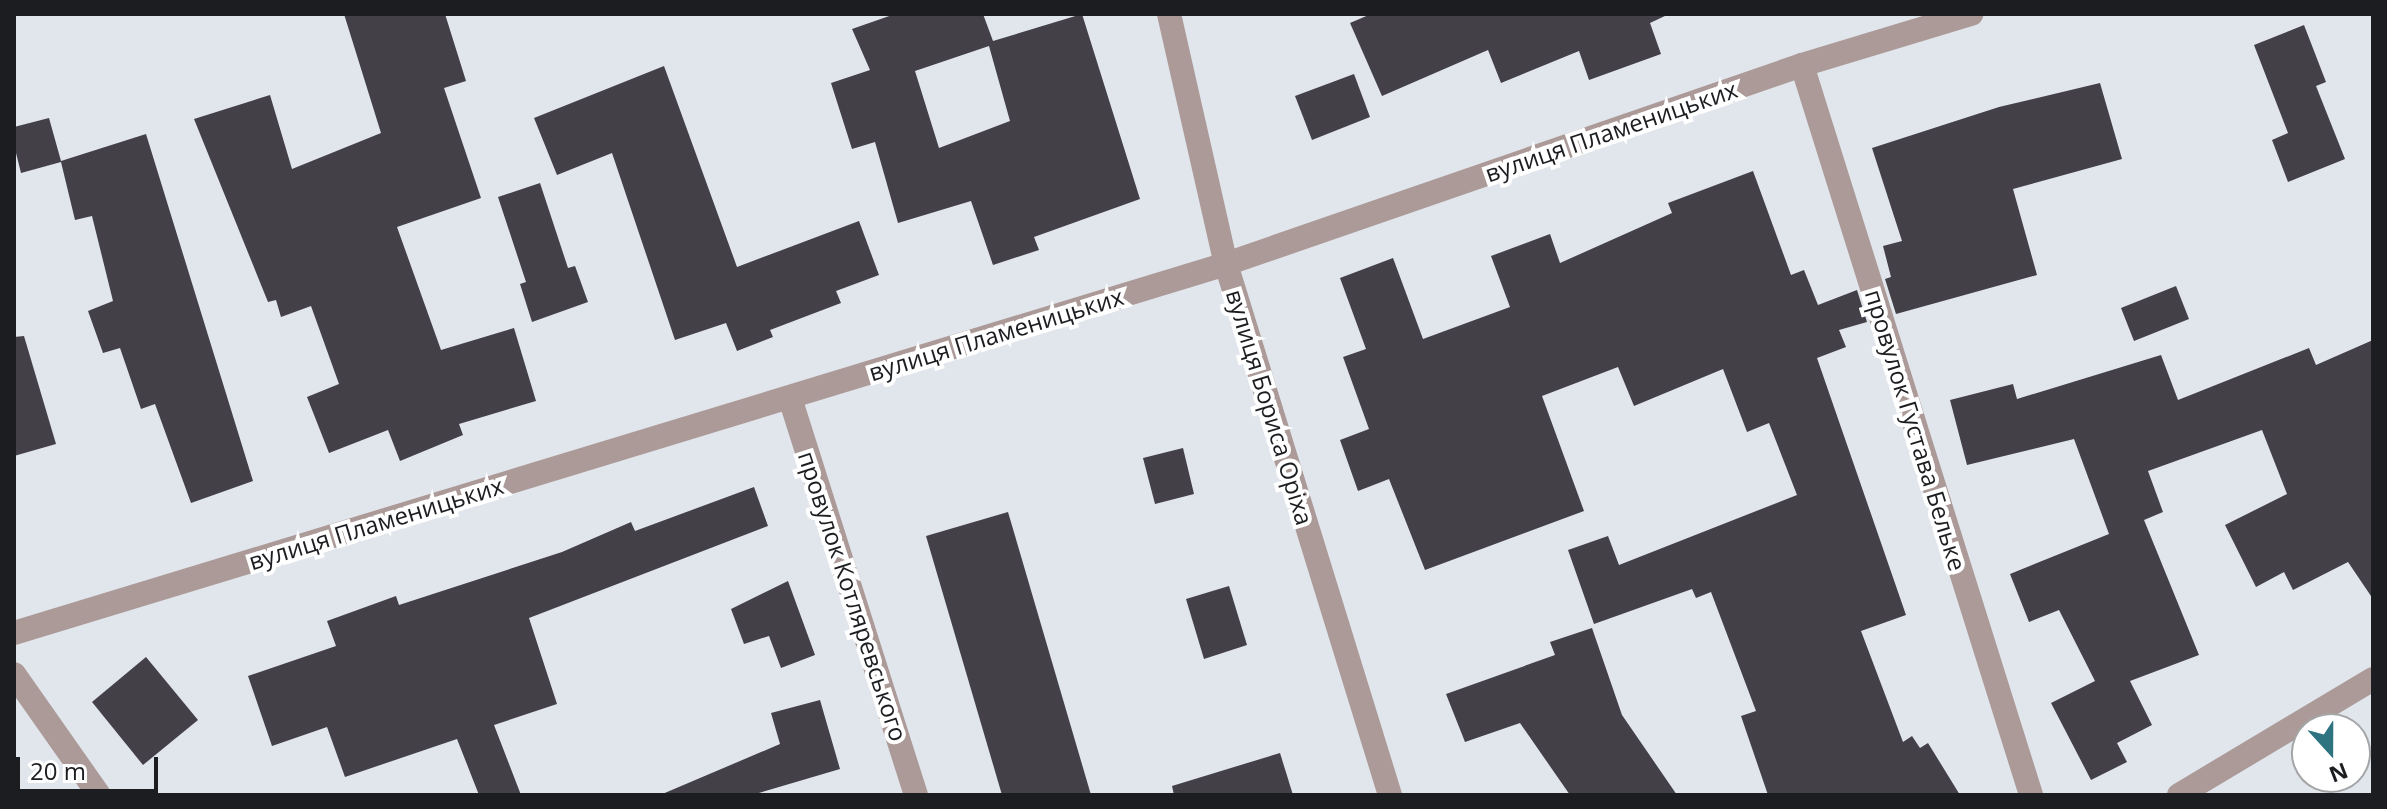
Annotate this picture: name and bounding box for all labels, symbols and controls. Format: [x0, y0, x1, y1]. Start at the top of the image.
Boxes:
street label: вулиця Пламеницьких [1481, 74, 1741, 188]
street label: вулиця Пламеницьких [865, 282, 1127, 386]
street label: вулиця Бориса Оріха [1220, 286, 1320, 528]
street label: провулок Густава Бельке [1859, 286, 1973, 574]
street label: провулок Котляревського [792, 447, 914, 745]
street label: вулиця Пламеницьких [245, 471, 507, 575]
north arrow [2291, 713, 2371, 793]
scale bar [20, 741, 162, 791]
text: 20 m [30, 754, 86, 787]
text: N [2325, 756, 2353, 791]

